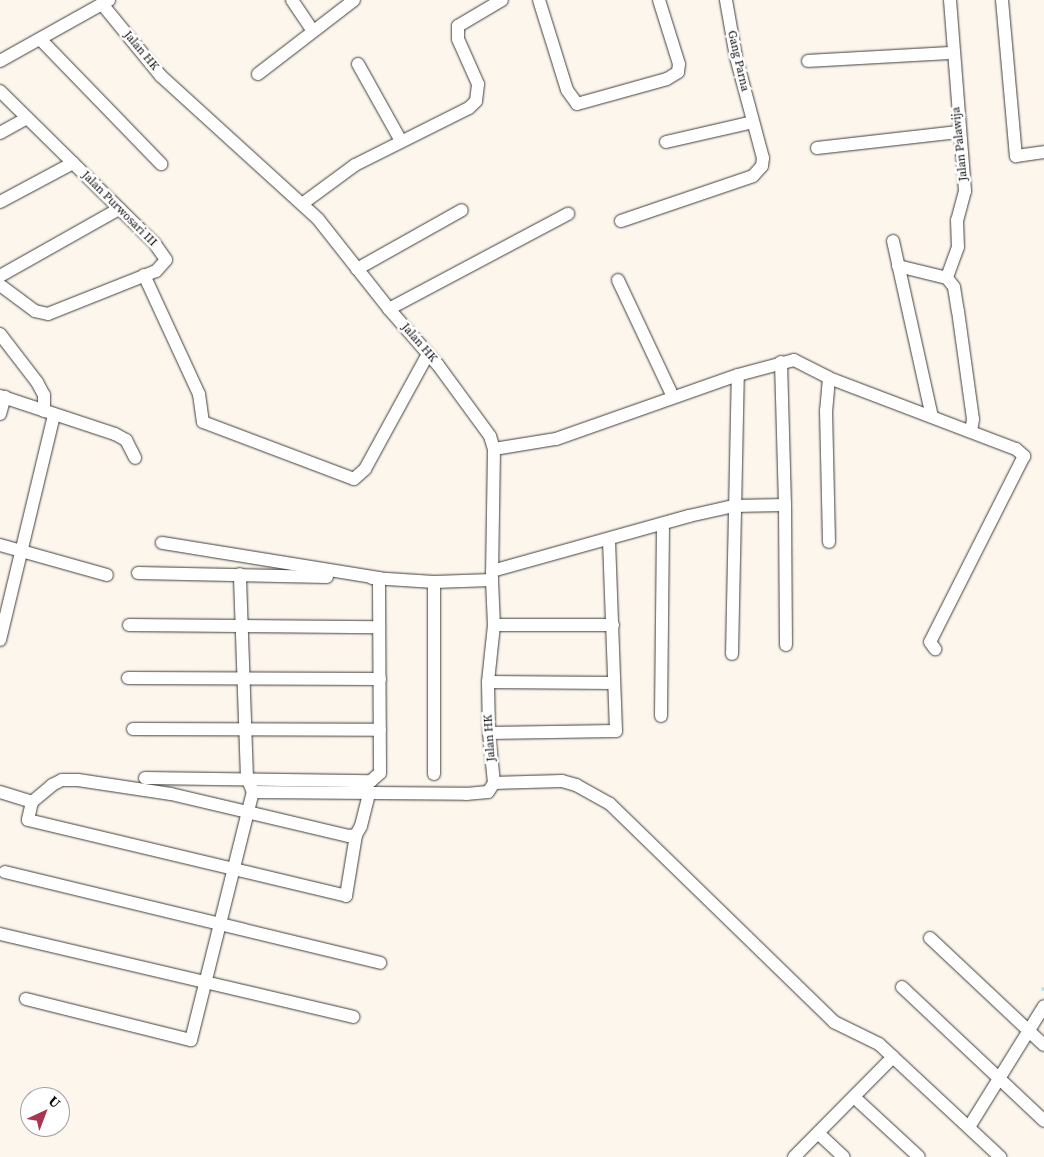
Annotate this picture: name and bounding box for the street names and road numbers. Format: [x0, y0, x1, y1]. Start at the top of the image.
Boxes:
street label: Jalan HK [120, 28, 162, 74]
street label: Gang Parna [724, 29, 752, 93]
street label: Jalan Palawija [949, 106, 971, 182]
street label: Jalan Purwosari III [78, 168, 160, 250]
street label: Jalan HK [398, 320, 440, 366]
street label: Jalan HK [481, 714, 499, 762]

